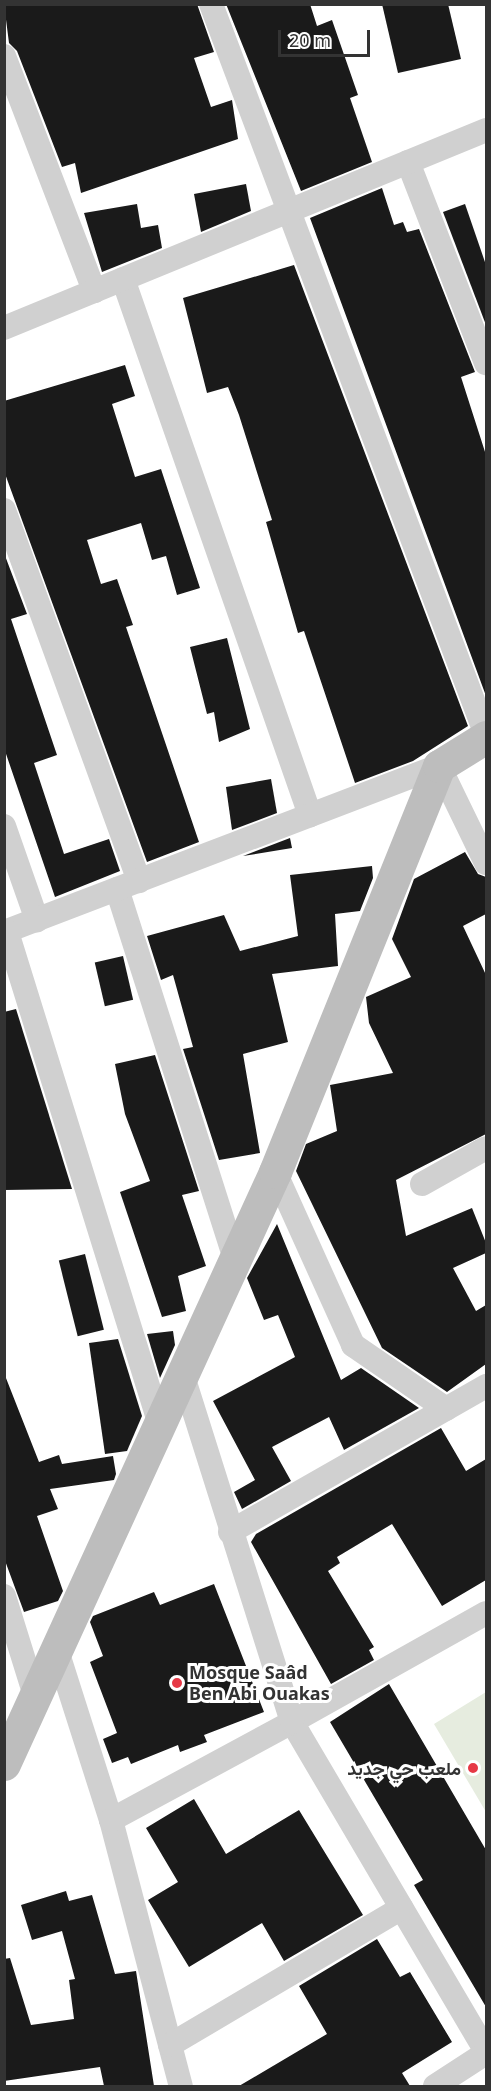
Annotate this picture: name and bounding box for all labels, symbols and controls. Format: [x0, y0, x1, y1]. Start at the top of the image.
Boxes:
scale bar [281, 18, 372, 56]
text: 20 m [289, 28, 331, 52]
place label: Mosque Saâd Ben Abi Ouakas [189, 1662, 330, 1704]
marker: Mosque Saâd Ben Abi Ouakas [170, 1676, 184, 1690]
place label: ملعب حي جديد [347, 1757, 461, 1779]
marker: ملعب حي جديد [466, 1761, 480, 1775]

